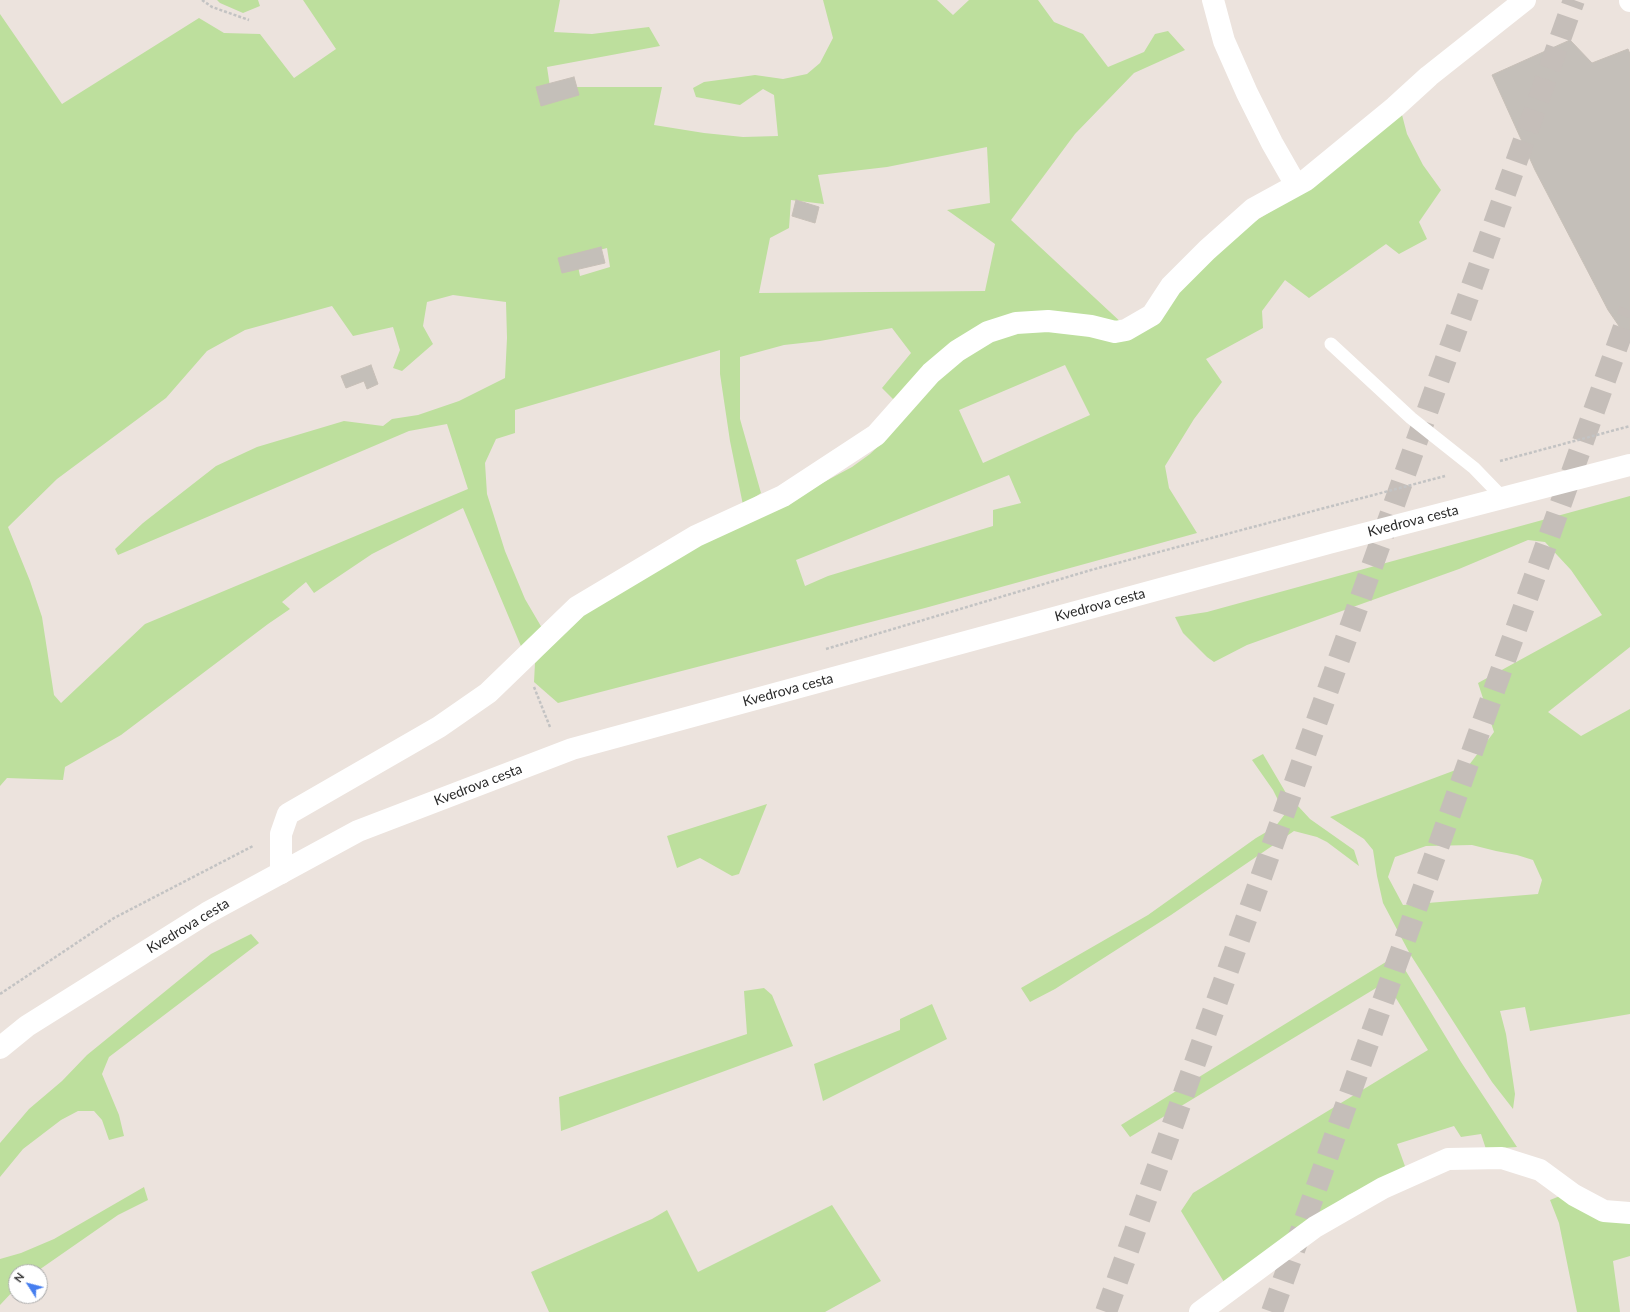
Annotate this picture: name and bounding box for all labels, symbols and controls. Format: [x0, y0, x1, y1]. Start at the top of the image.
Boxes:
street label: Kvedrova cesta [1366, 502, 1460, 540]
street label: Kvedrova cesta [1053, 585, 1147, 625]
street label: Kvedrova cesta [741, 670, 835, 710]
street label: Kvedrova cesta [432, 760, 524, 810]
street label: Kvedrova cesta [144, 895, 232, 957]
north arrow [8, 1264, 48, 1304]
text: N [11, 1270, 26, 1284]

